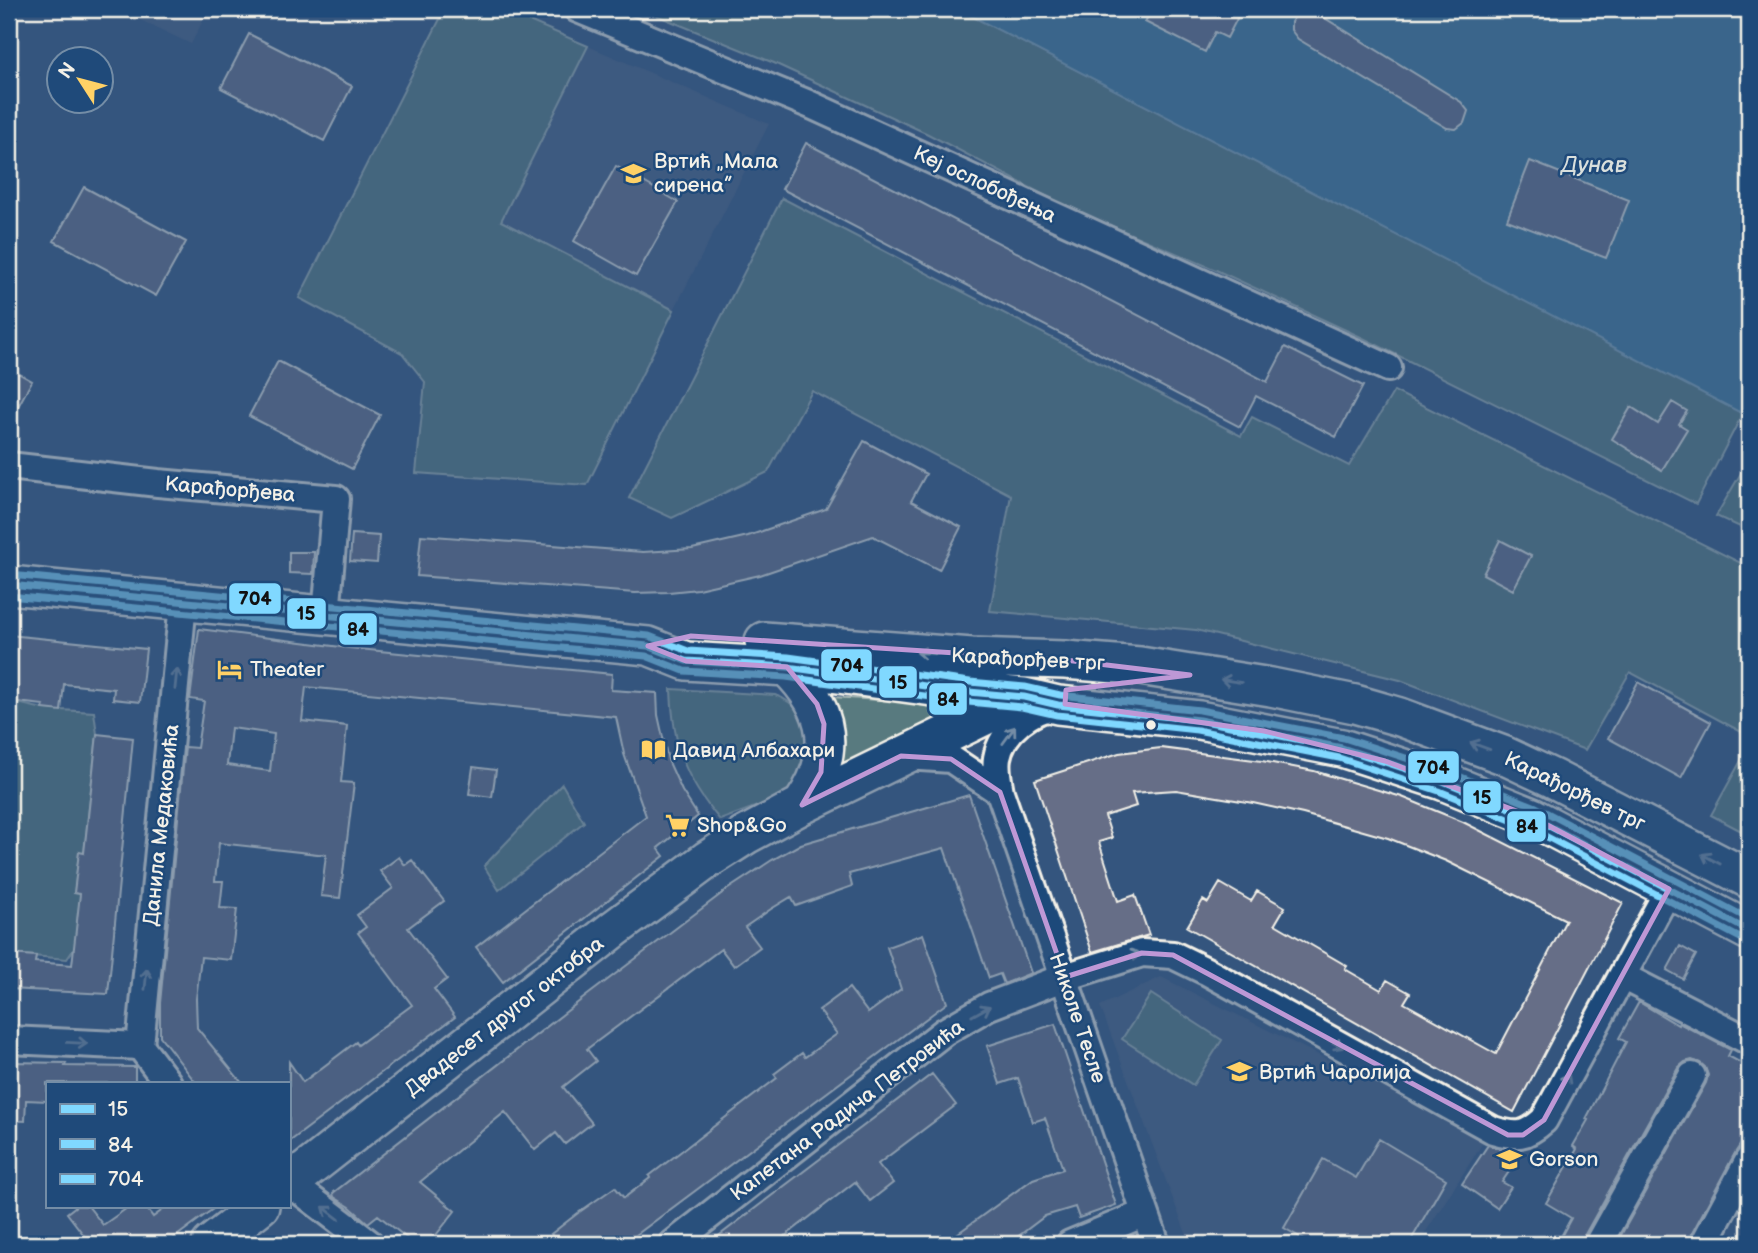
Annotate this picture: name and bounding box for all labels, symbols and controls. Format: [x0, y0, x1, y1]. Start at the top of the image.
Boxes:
north arrow [46, 46, 116, 116]
text: N [54, 58, 81, 83]
street label: Кеј ослобођења [910, 141, 1061, 229]
place label: Вртић „Мала сирена” [654, 149, 779, 198]
water label: Дунав [1559, 151, 1627, 179]
school or university icon: Вртић „Мала сирена” [620, 159, 648, 187]
street label: Карађорђева [164, 471, 297, 508]
line badge: 704 [228, 582, 282, 615]
text: 704 [238, 588, 272, 611]
line badge: 15 [286, 597, 327, 630]
text: 15 [297, 603, 316, 626]
line badge: 84 [338, 612, 378, 646]
text: 84 [347, 619, 369, 642]
street label: Карађорђев трг [950, 643, 1106, 676]
one-way arrow [916, 647, 939, 660]
line badge: 704 [820, 648, 873, 682]
hotel icon: Theater [216, 655, 244, 683]
text: 704 [830, 655, 864, 678]
place label: Theater [250, 657, 324, 682]
line badge: 15 [878, 665, 918, 699]
one-way arrow [169, 668, 182, 691]
text: 15 [889, 672, 908, 695]
one-way arrow [1220, 674, 1243, 687]
line badge: 84 [928, 682, 968, 716]
text: 84 [937, 689, 959, 712]
unlabelled marker [1144, 718, 1158, 732]
street label: Данила Медаковића [138, 722, 185, 927]
one-way arrow [1001, 726, 1016, 745]
library icon: Давид Албахари [639, 736, 667, 764]
place label: Давид Албахари [673, 738, 835, 763]
one-way arrow [1469, 739, 1491, 751]
street label: Карађорђев трг [1500, 746, 1649, 836]
line badge: 704 [1407, 750, 1460, 784]
text: 704 [1416, 757, 1450, 780]
line badge: 15 [1462, 780, 1502, 814]
text: 15 [1473, 787, 1492, 810]
line badge: 84 [1506, 810, 1547, 843]
supermarket icon: Shop&Go [663, 811, 691, 839]
place label: Shop&Go [697, 813, 787, 838]
text: 84 [1516, 816, 1538, 839]
one-way arrow [1702, 852, 1722, 866]
street label: Двадесет другог октобра [400, 931, 609, 1102]
one-way arrow [1119, 949, 1141, 962]
street label: Николе Тесле [1044, 950, 1112, 1087]
one-way arrow [140, 968, 153, 990]
one-way arrow [970, 1004, 990, 1018]
street label: Капетана Радича Петровића [725, 1014, 970, 1207]
one-way arrow [65, 1037, 88, 1050]
one-way arrow [1323, 1037, 1344, 1050]
school or university icon: Вртић Чаролија [1225, 1058, 1253, 1086]
place label: Вртић Чаролија [1259, 1060, 1412, 1085]
one-way arrow [1558, 1073, 1572, 1094]
legend [46, 1082, 290, 1208]
text: 15 [108, 1097, 128, 1122]
text: 84 [108, 1133, 133, 1158]
school or university icon: Gorson [1495, 1145, 1523, 1173]
place label: Gorson [1529, 1147, 1598, 1172]
text: 704 [108, 1167, 144, 1192]
one-way arrow [322, 1206, 340, 1221]

